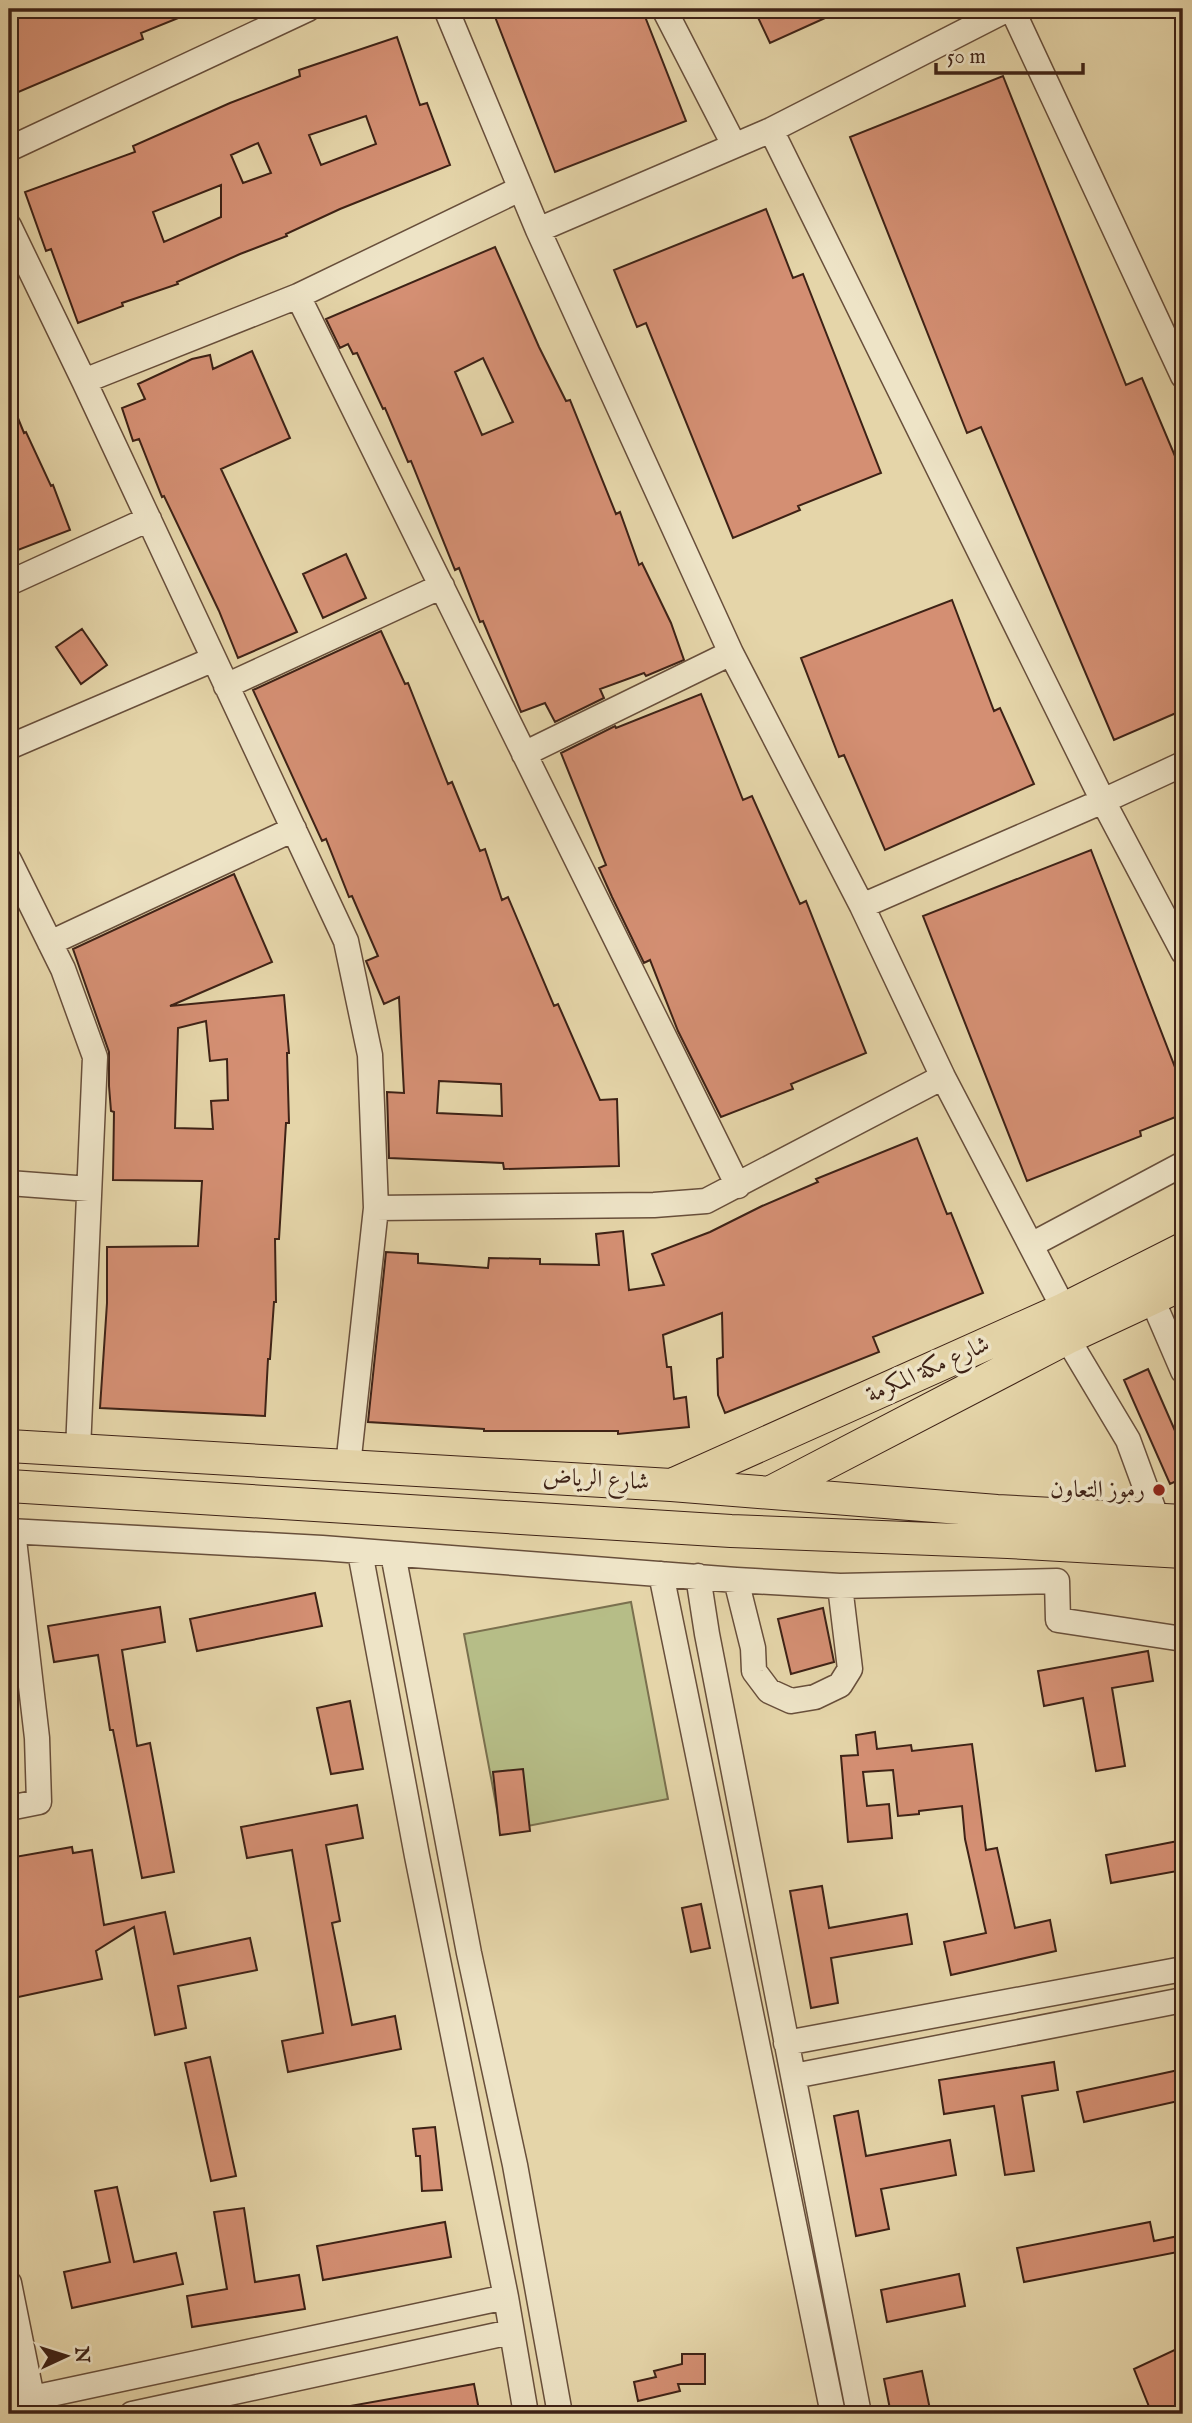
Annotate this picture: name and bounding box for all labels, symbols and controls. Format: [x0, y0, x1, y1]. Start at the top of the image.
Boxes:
scale bar [936, 32, 1084, 76]
text: 50 m [947, 44, 986, 71]
street label: شارع مكة المكرمة [861, 1329, 996, 1414]
street label: شارع الرياض [542, 1462, 650, 1501]
place label: رموز التعاون [1050, 1475, 1145, 1506]
marker: رموز التعاون [1151, 1482, 1167, 1498]
north arrow [32, 2322, 102, 2392]
text: N [68, 2345, 94, 2365]

